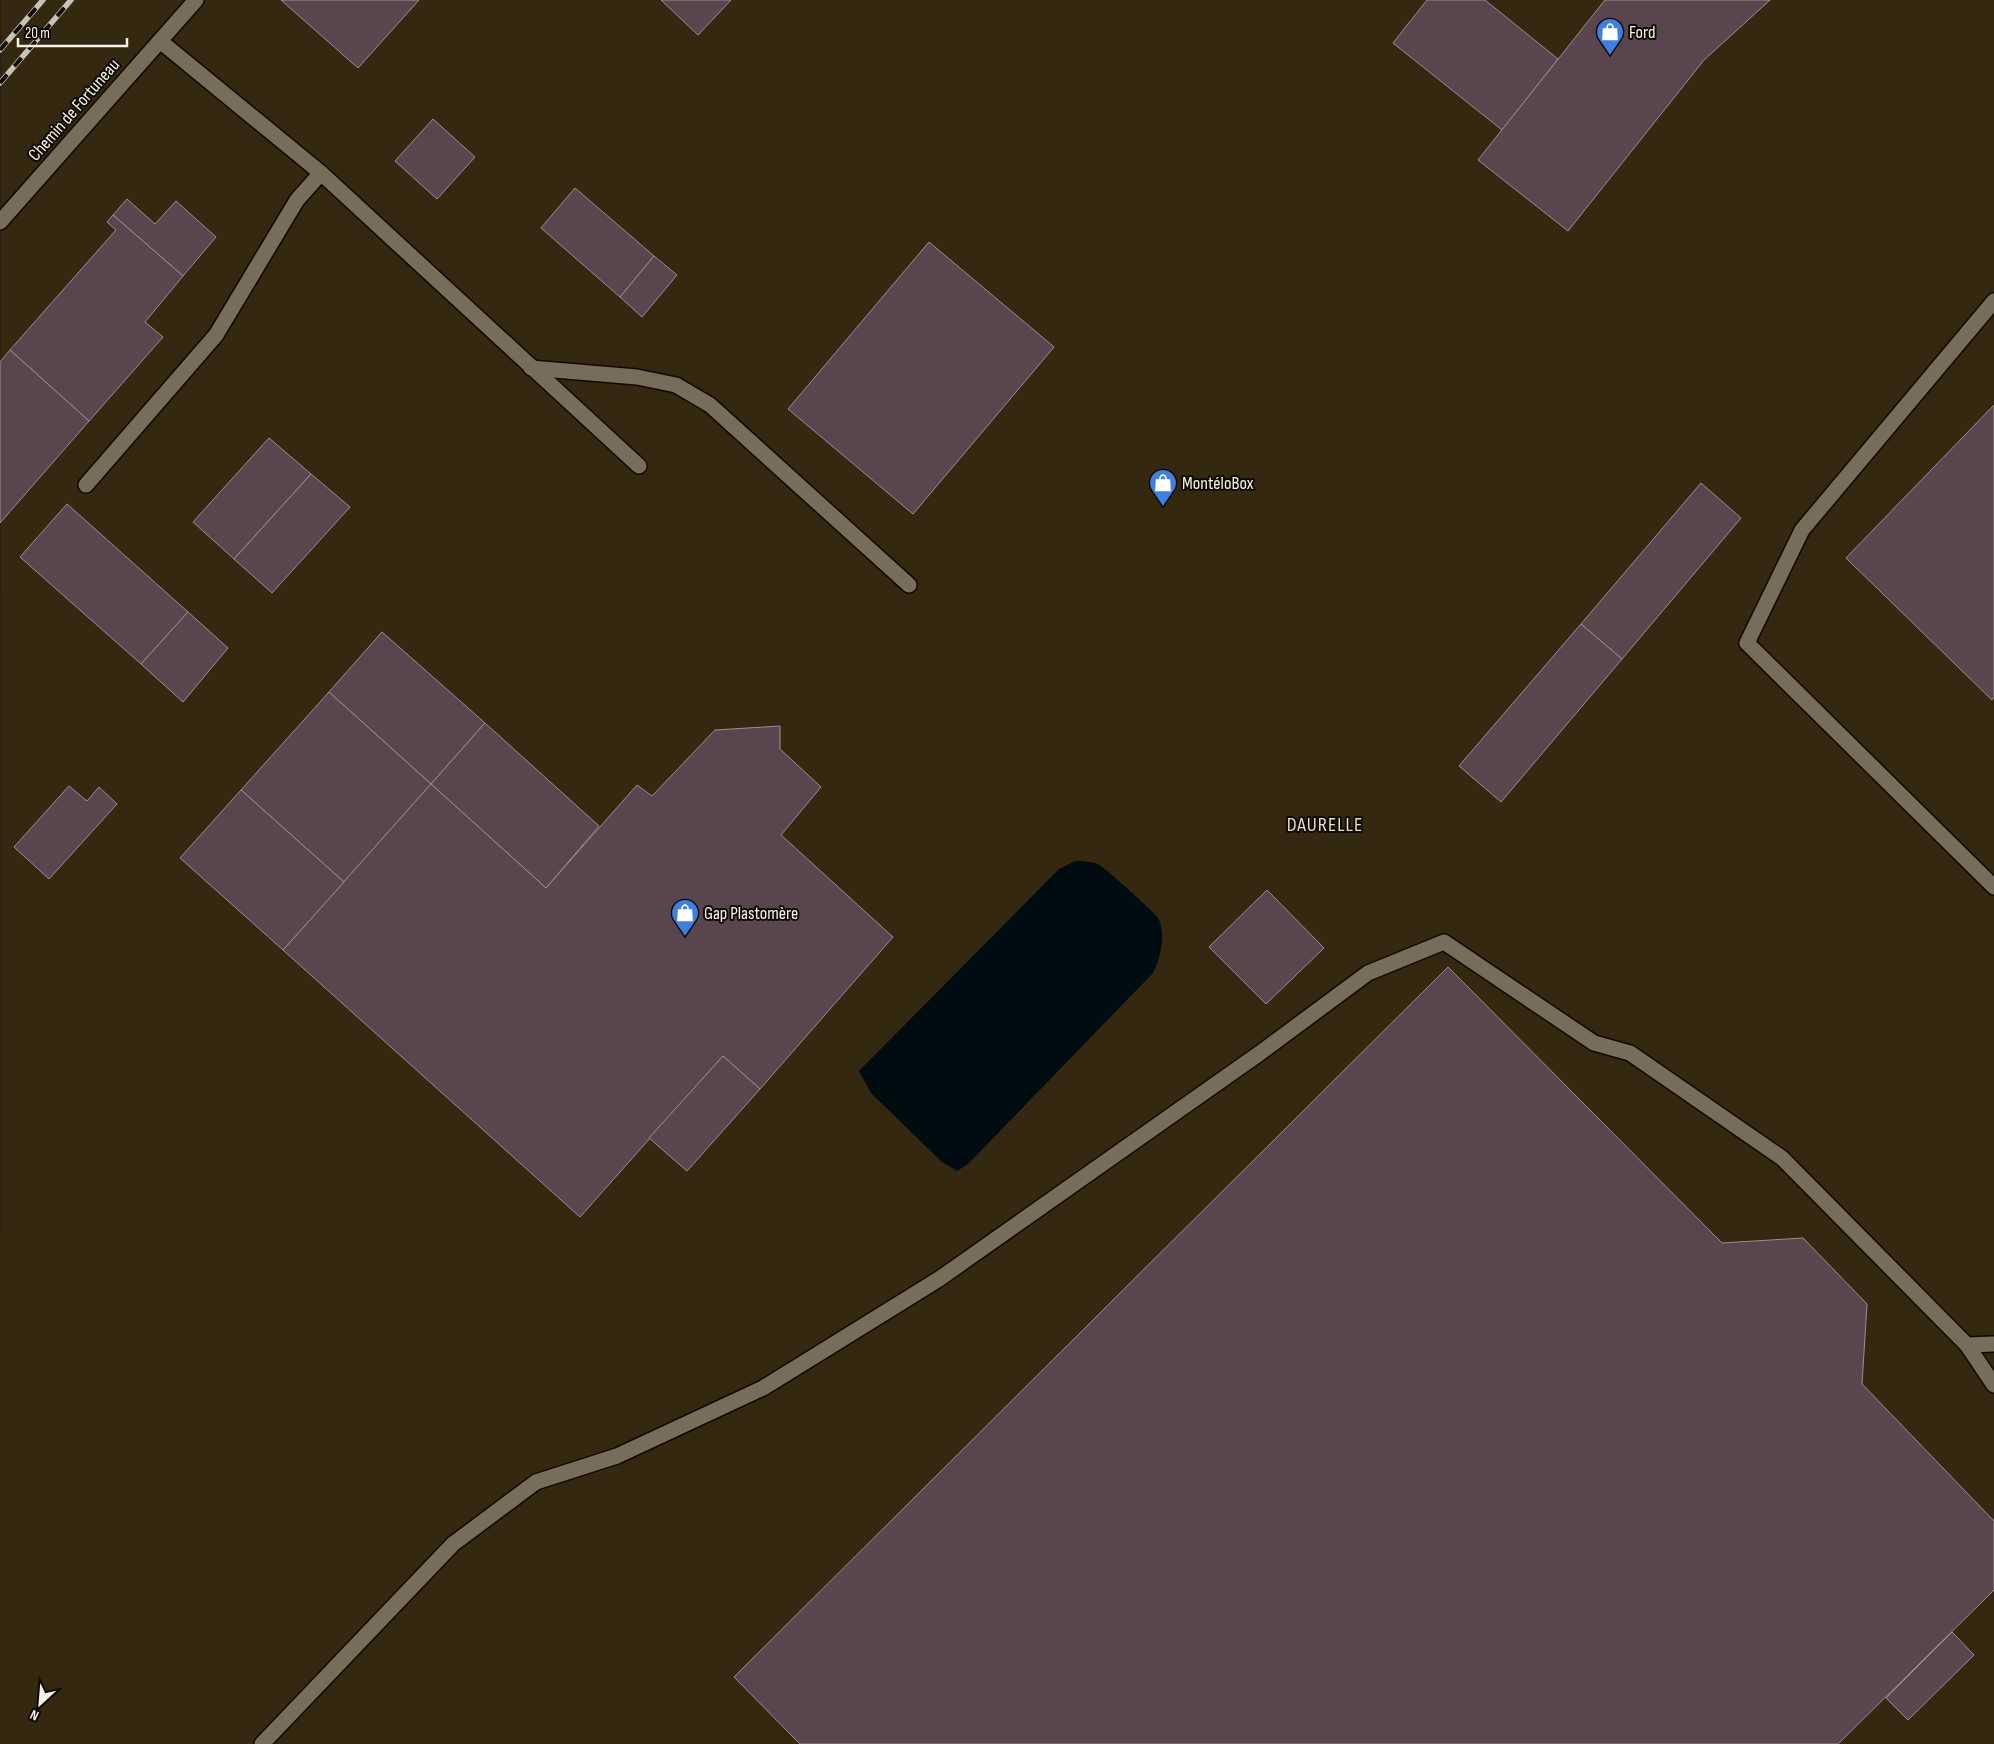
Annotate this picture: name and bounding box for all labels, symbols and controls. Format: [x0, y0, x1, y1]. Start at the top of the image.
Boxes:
scale bar [18, 15, 126, 47]
shop icon: Ford [1595, 17, 1625, 56]
place label: Ford [1629, 22, 1655, 43]
text: 20 m [25, 24, 50, 43]
street label: Chemin de Fortuneau [24, 55, 124, 165]
shop icon: MontéloBox [1148, 468, 1178, 507]
place label: MontéloBox [1182, 473, 1254, 494]
district label: DAURELLE [1287, 813, 1363, 837]
shop icon: Gap Plastomère [670, 898, 700, 937]
place label: Gap Plastomère [704, 903, 798, 924]
north arrow [15, 1679, 65, 1729]
text: N [27, 1706, 42, 1725]

